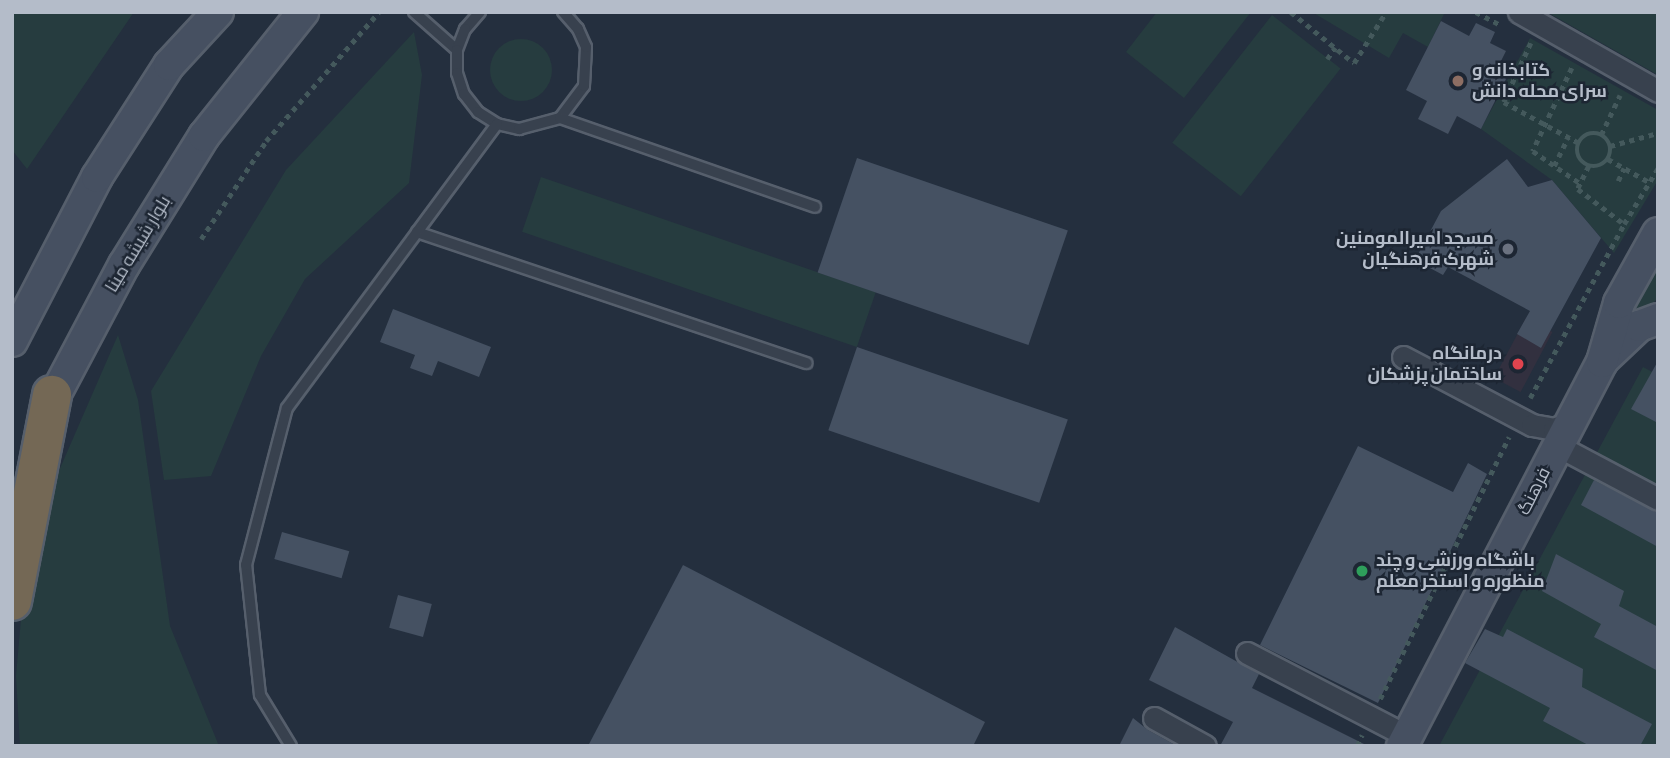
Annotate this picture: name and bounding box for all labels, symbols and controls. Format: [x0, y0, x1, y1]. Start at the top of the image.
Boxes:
place label: کتابخانه و سرای محله دانش [1472, 60, 1607, 102]
marker: کتابخانه و سرای محله دانش [1450, 73, 1466, 89]
street label: بلوار شیشه مینا [101, 192, 175, 296]
place label: مسجد امیرالمومنین شهرک فرهنگیان [1336, 228, 1494, 270]
marker: مسجد امیرالمومنین شهرک فرهنگیان [1500, 241, 1516, 257]
place label: درمانگاه ساختمان پزشکان [1367, 343, 1502, 386]
marker: درمانگاه ساختمان پزشکان [1508, 354, 1528, 374]
street label: فرهنگ [1513, 464, 1555, 518]
place label: باشگاه ورزشی و چند منظوره و استخر معلم [1376, 550, 1545, 592]
marker: باشگاه ورزشی و چند منظوره و استخر معلم [1354, 563, 1370, 579]

